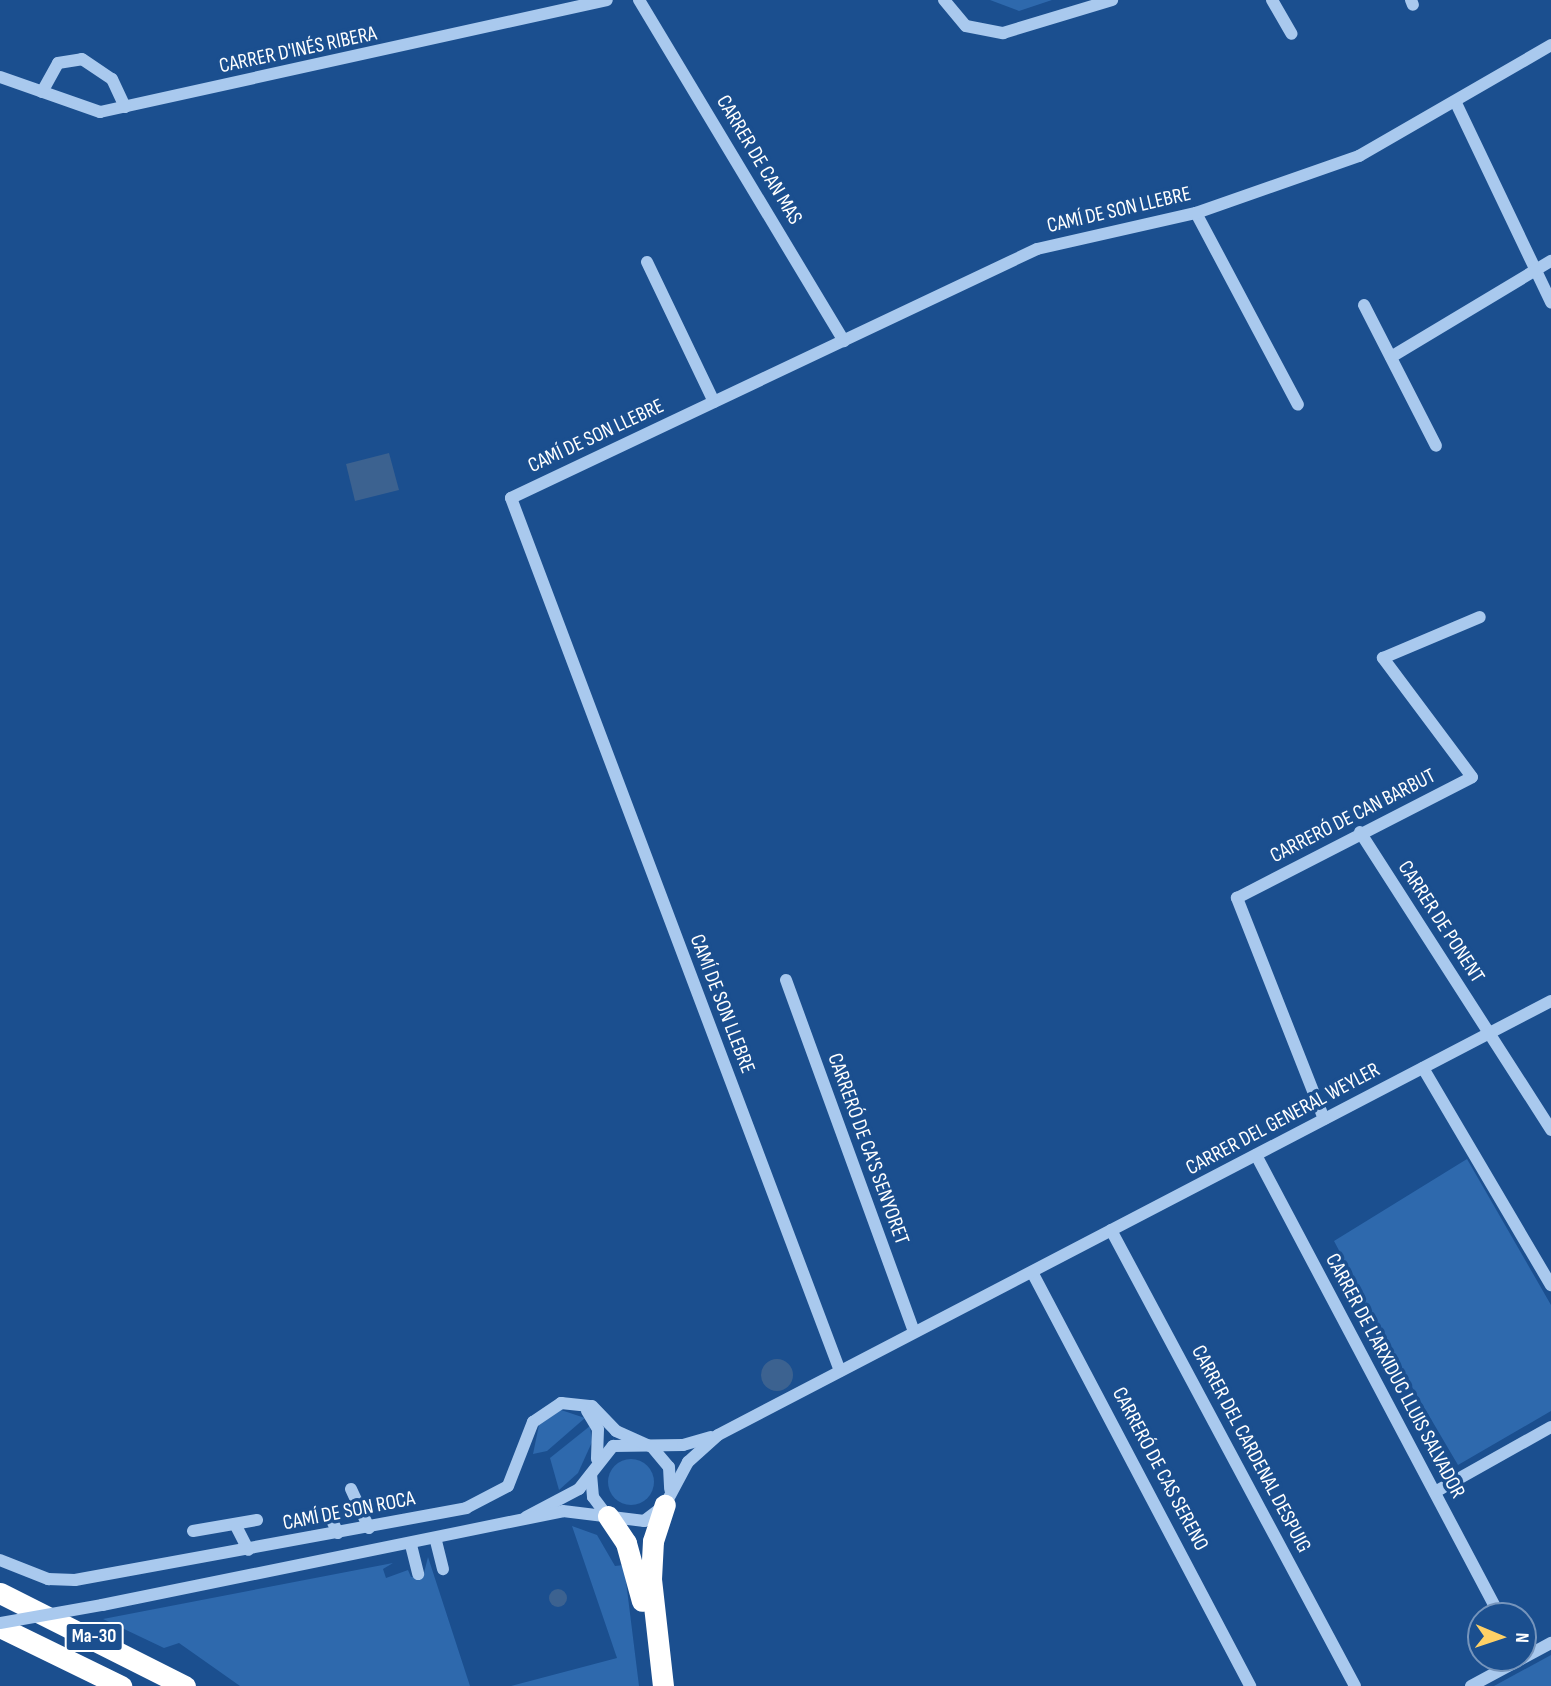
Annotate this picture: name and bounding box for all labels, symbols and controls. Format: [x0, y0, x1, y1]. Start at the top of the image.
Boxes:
street label: CARRER D'INÉS RIBERA [217, 21, 379, 79]
street label: CARRER DE CAN MAS [711, 91, 807, 229]
street label: CAMÍ DE SON LLEBRE [1045, 181, 1193, 239]
street label: CAMÍ DE SON LLEBRE [524, 394, 668, 478]
street label: CARRERÓ DE CAN BARBUT [1266, 763, 1440, 869]
street label: CARRER DE PONENT [1392, 856, 1490, 988]
street label: CAMÍ DE SON LLEBRE [684, 931, 760, 1077]
street label: CARRERÓ DE CA'S SENYORET [822, 1050, 914, 1248]
street label: CARRER DEL GENERAL WEYLER [1182, 1057, 1384, 1181]
street label: CARRER DE L'ARXIDUC LLUIS SALVADOR [1320, 1249, 1470, 1503]
street label: CARRER DEL CARDENAL DESPUIG [1186, 1341, 1316, 1557]
street label: CARRERÓ DE CAS SERENO [1106, 1383, 1214, 1555]
street label: CAMÍ DE SON ROCA [281, 1486, 417, 1536]
north arrow [1467, 1602, 1537, 1672]
road number: Ma-30 [64, 1622, 124, 1652]
text: N [1510, 1632, 1533, 1643]

